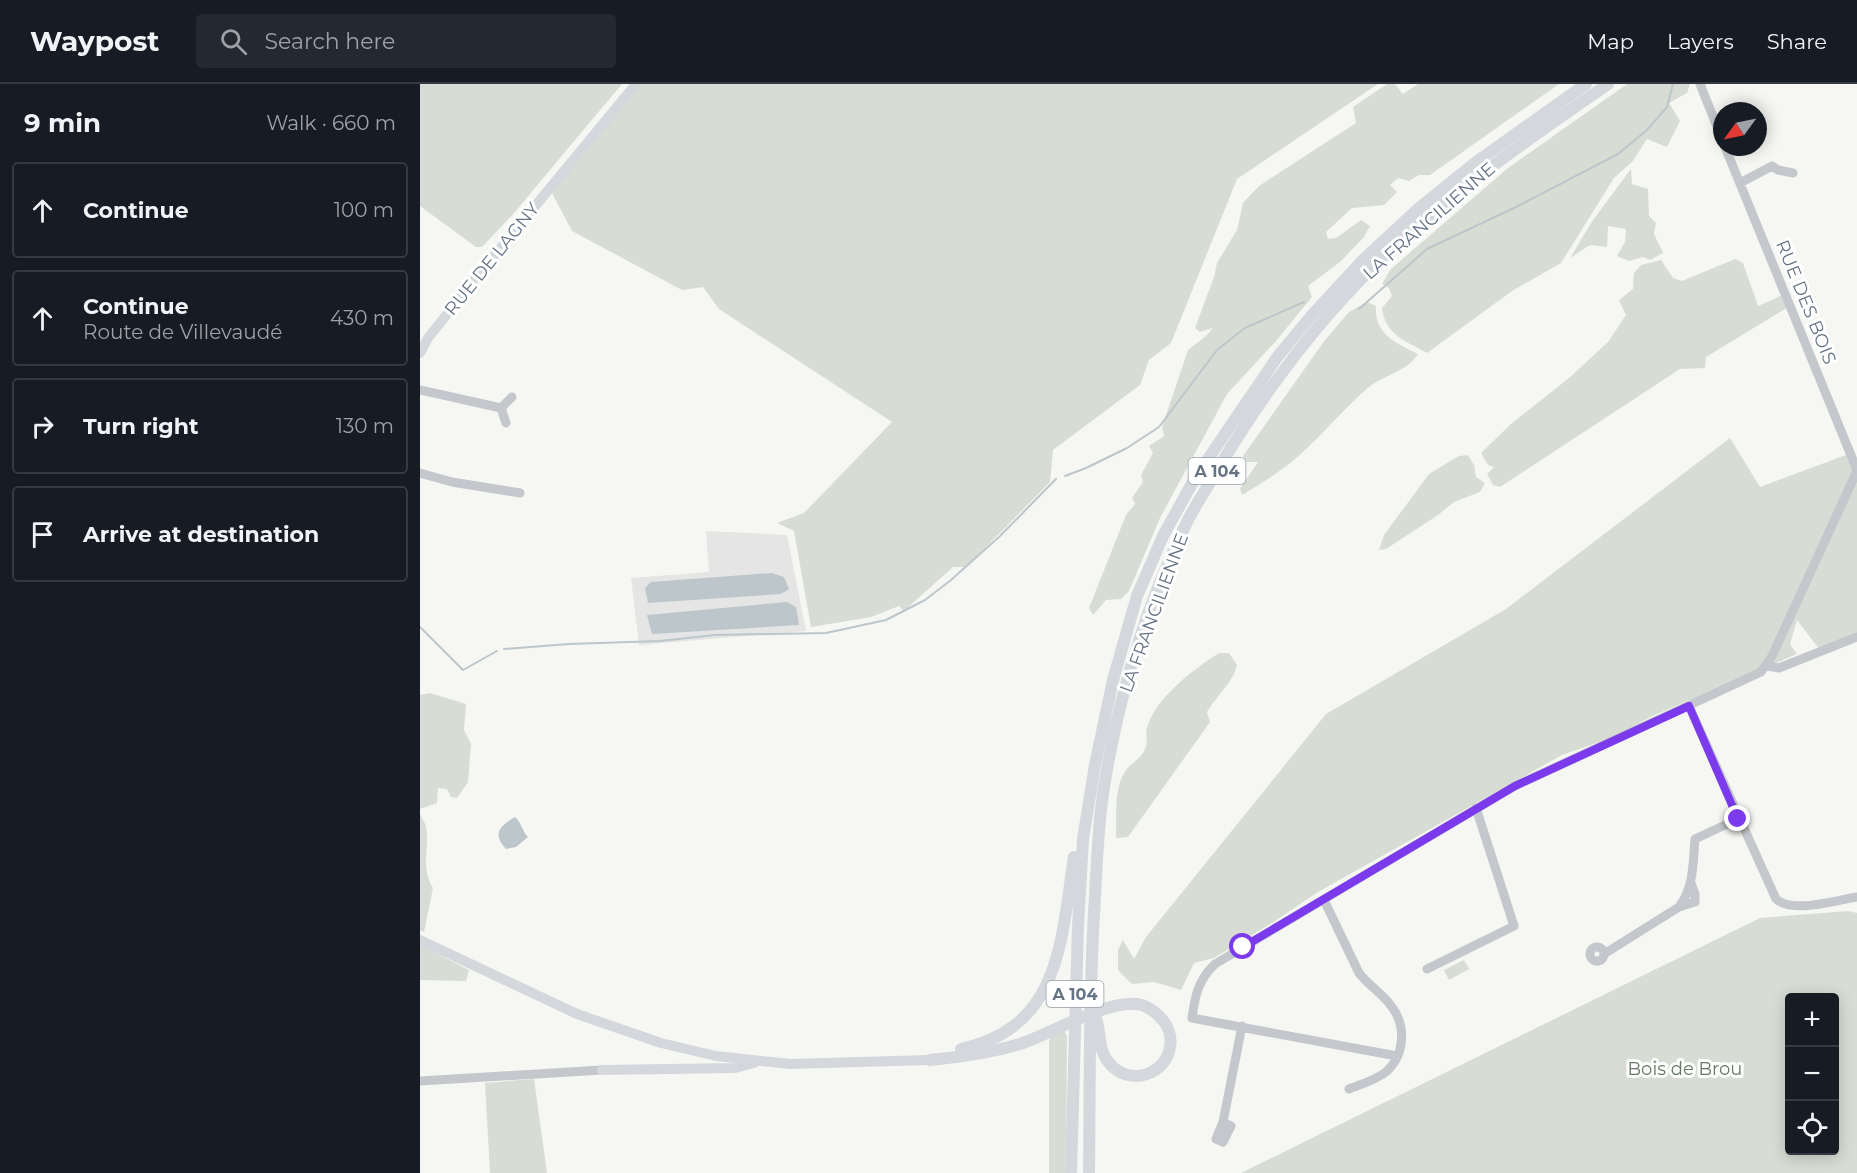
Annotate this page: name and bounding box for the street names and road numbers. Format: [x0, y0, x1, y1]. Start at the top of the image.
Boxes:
street label: LA FRANCILIENNE [1358, 158, 1500, 284]
street label: RUE DE LAGNY [440, 198, 545, 320]
street label: RUE DES BOIS [1771, 237, 1841, 367]
road number: A 104 [1188, 458, 1246, 484]
street label: LA FRANCILIENNE [1115, 530, 1193, 696]
road number: A 104 [1046, 981, 1104, 1007]

